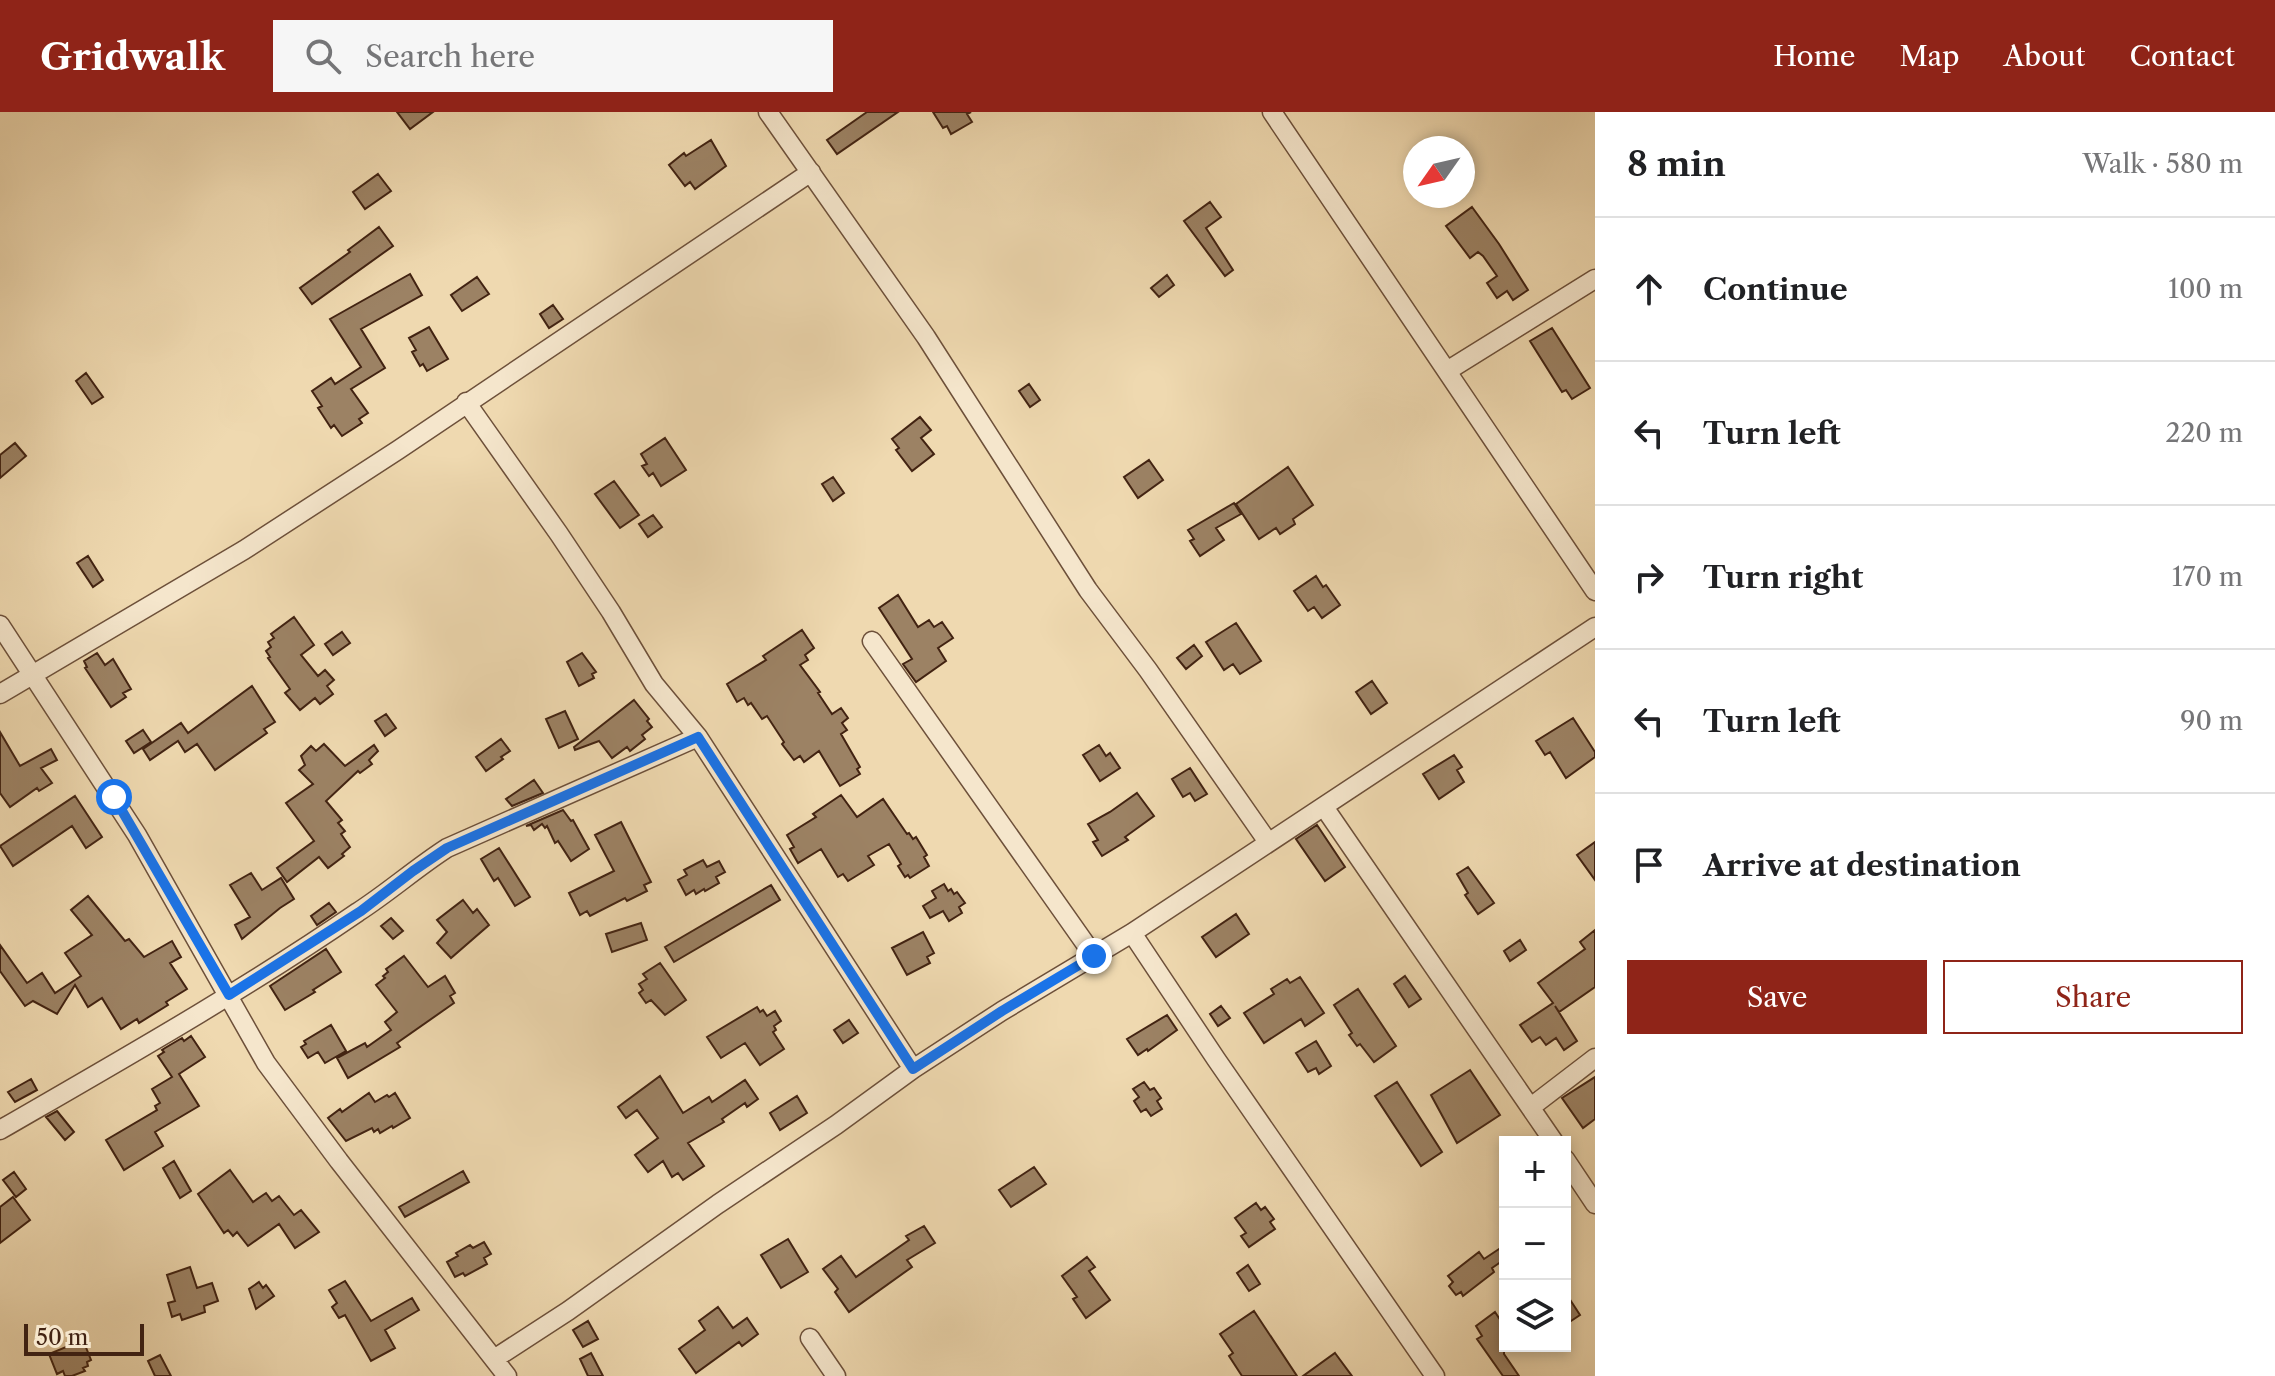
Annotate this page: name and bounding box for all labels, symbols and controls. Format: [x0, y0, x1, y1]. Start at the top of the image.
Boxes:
search box [273, 20, 833, 92]
text: Gridwalk [40, 33, 225, 80]
icon: search [301, 34, 345, 78]
text: Search here [365, 38, 535, 75]
text: Home [1773, 39, 1855, 73]
text: Map [1899, 39, 1959, 73]
text: About [2003, 39, 2085, 73]
text: Contact [2129, 39, 2235, 73]
north arrow [1403, 136, 1475, 208]
text: 8 min [1627, 143, 1726, 185]
text: Walk · 580 m [2083, 148, 2243, 180]
icon: ahead [1627, 267, 1671, 311]
text: Continue [1703, 271, 1848, 308]
text: 100 m [2168, 273, 2243, 305]
icon: left [1627, 411, 1671, 455]
text: Turn left [1703, 415, 1840, 452]
text: 220 m [2165, 417, 2243, 449]
icon: right [1627, 555, 1671, 599]
text: Turn right [1703, 559, 1863, 596]
text: 170 m [2172, 561, 2243, 593]
icon: left [1627, 699, 1671, 743]
text: Turn left [1703, 703, 1840, 740]
text: 90 m [2180, 705, 2243, 737]
route start [96, 779, 132, 815]
icon: arrive [1627, 843, 1671, 887]
text: Arrive at destination [1703, 847, 2021, 884]
route end [1076, 938, 1112, 974]
button: Save [1627, 960, 1927, 1034]
button: Share [1943, 960, 2243, 1034]
map controls [1499, 1136, 1571, 1352]
button: + [1499, 1136, 1571, 1208]
button: − [1499, 1208, 1571, 1280]
button: layers [1499, 1280, 1571, 1352]
scale bar [24, 1320, 144, 1356]
text: 50 m [36, 1324, 88, 1351]

